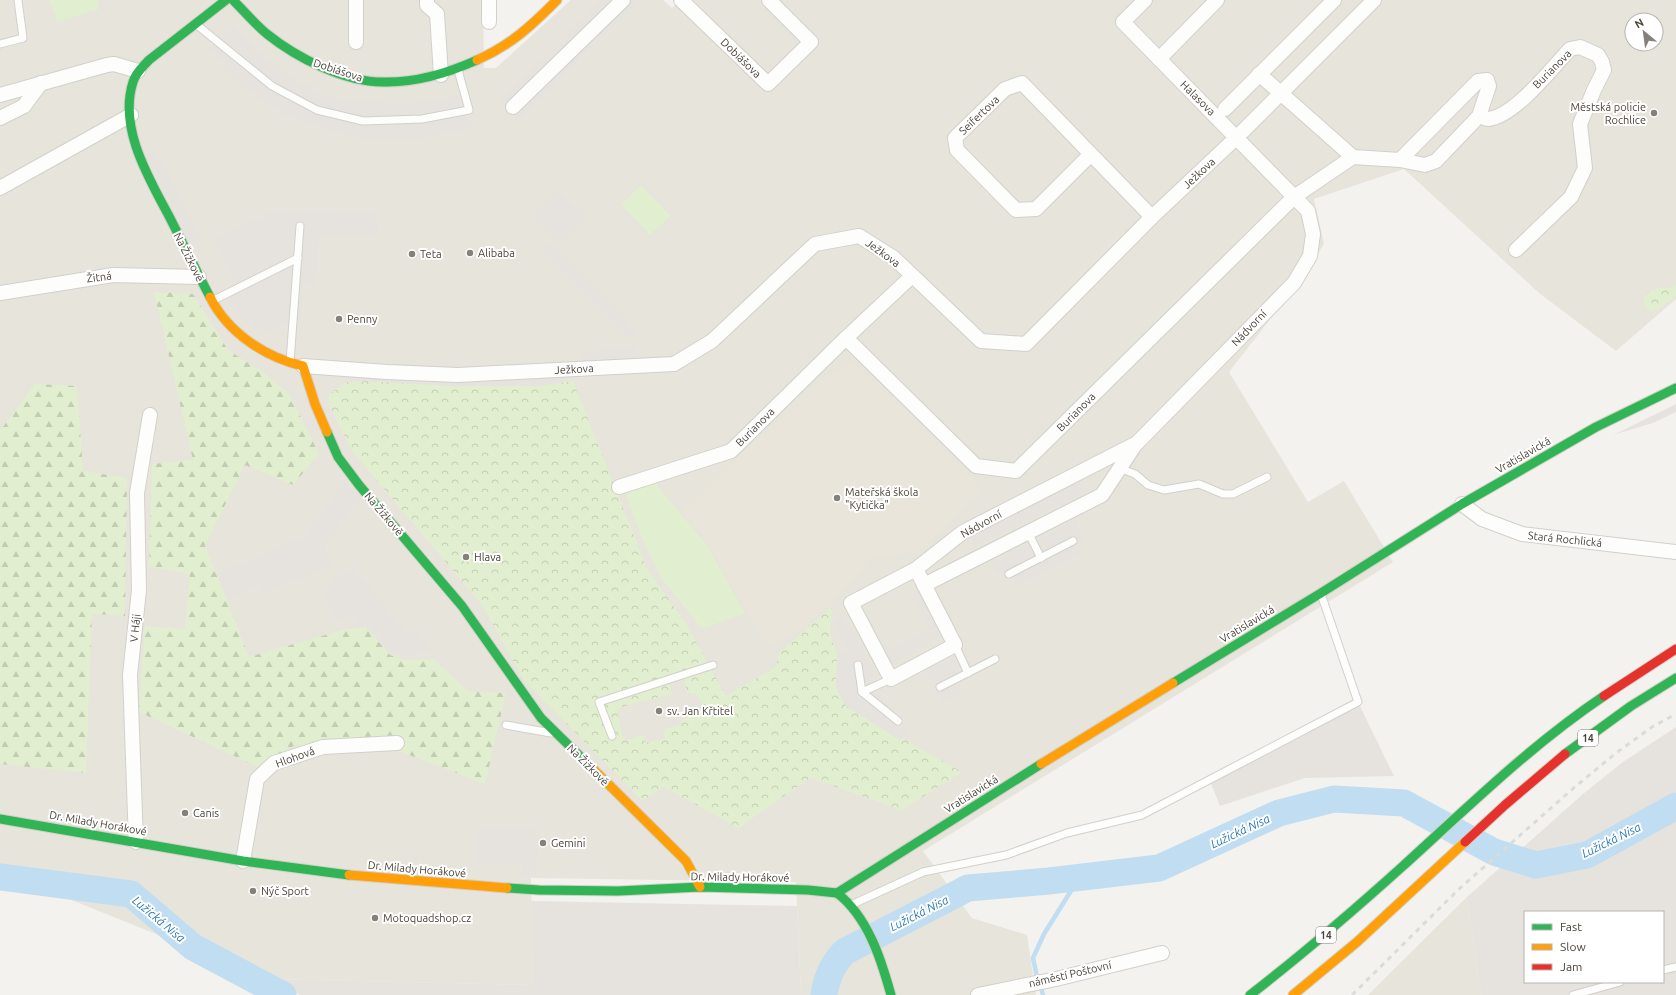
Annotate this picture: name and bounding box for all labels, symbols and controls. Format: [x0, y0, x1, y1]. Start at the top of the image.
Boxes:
north arrow [1624, 12, 1664, 52]
text: N [1633, 16, 1646, 30]
street label: Dobiášova [718, 36, 764, 80]
street label: Burianova [1530, 47, 1574, 91]
street label: Dobiášova [312, 56, 364, 84]
street label: Halasova [1178, 78, 1218, 118]
street label: Seifertova [957, 93, 1001, 137]
place label: Městská policie Rochlice [1570, 101, 1646, 126]
marker: Městská policie Rochlice [1649, 108, 1659, 118]
street label: Ježkova [1181, 155, 1217, 191]
street label: Na Žižkově [172, 230, 207, 283]
street label: Ježkova [864, 237, 902, 269]
place label: Alibaba [478, 247, 515, 259]
place label: Teta [420, 248, 442, 260]
marker: Alibaba [465, 248, 475, 258]
marker: Teta [407, 249, 417, 259]
street label: Žitná [86, 269, 112, 284]
street label: Nádvorní [1229, 307, 1269, 348]
place label: Penny [347, 313, 378, 325]
marker: Penny [334, 314, 344, 324]
street label: Ježkova [554, 362, 594, 376]
street label: Burianova [1054, 390, 1098, 434]
street label: Burianova [733, 405, 777, 449]
street label: Vratislavická [1493, 434, 1553, 476]
place label: Mateřská škola "Kytička" [845, 486, 918, 511]
street label: Na Žižkově [362, 489, 406, 538]
marker: Mateřská škola "Kytička" [832, 493, 842, 503]
street label: Nádvorní [958, 508, 1004, 540]
street label: Stará Rochlická [1527, 529, 1603, 549]
place label: Hlava [474, 551, 501, 563]
marker: Hlava [461, 552, 471, 562]
street label: Vratislavická [1218, 603, 1276, 645]
street label: V Háji [128, 613, 142, 643]
place label: sv. Jan Křtitel [667, 705, 733, 717]
marker: sv. Jan Křtitel [654, 706, 664, 716]
road number: 14 [1578, 730, 1598, 746]
street label: Na Žižkově [565, 741, 612, 788]
street label: Hlohová [274, 744, 316, 770]
street label: Vratislavická [942, 773, 1000, 815]
place label: Canis [193, 807, 219, 819]
marker: Canis [180, 808, 190, 818]
street label: Dr. Milady Horákové [48, 809, 148, 837]
water label: Lužická Nisa [1208, 811, 1272, 850]
water label: Lužická Nisa [1579, 820, 1643, 860]
place label: Gemini [551, 837, 586, 849]
marker: Gemini [538, 838, 548, 848]
street label: Dr. Milady Horákové [367, 859, 467, 879]
street label: Dr. Milady Horákové [691, 870, 789, 884]
place label: Nýč Sport [261, 885, 310, 897]
marker: Nýč Sport [248, 886, 258, 896]
water label: Lužická Nisa [888, 892, 951, 933]
water label: Lužická Nisa [130, 893, 188, 945]
legend [1524, 911, 1664, 983]
place label: Motoquadshop.cz [383, 912, 471, 924]
marker: Motoquadshop.cz [370, 913, 380, 923]
text: Fast [1560, 920, 1582, 933]
road number: 14 [1316, 927, 1336, 943]
text: Slow [1560, 940, 1586, 953]
street label: náměstí Poštovní [1027, 959, 1113, 989]
text: Jam [1560, 960, 1582, 973]

